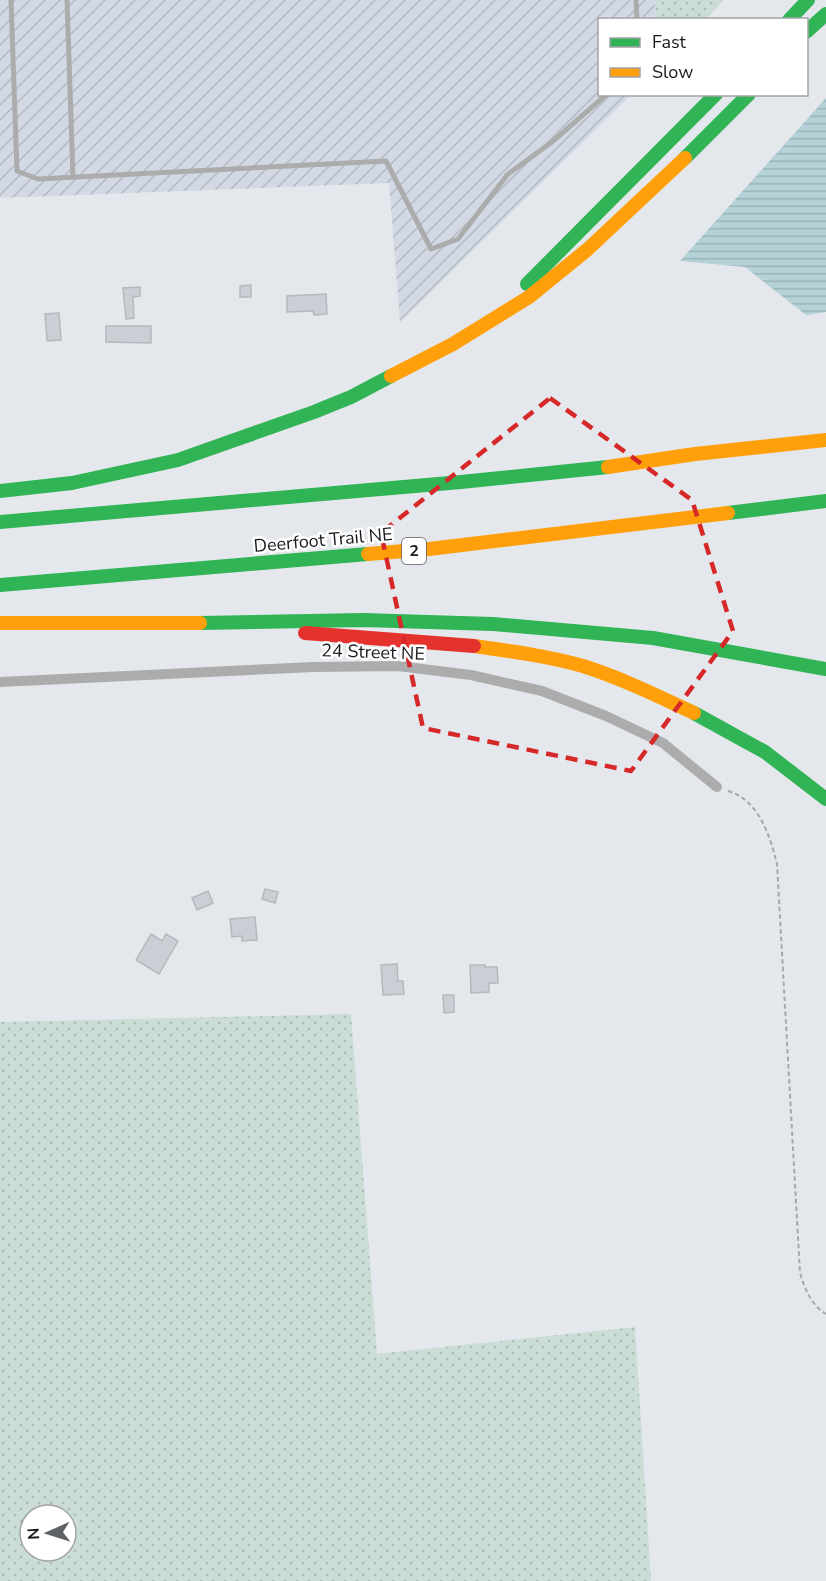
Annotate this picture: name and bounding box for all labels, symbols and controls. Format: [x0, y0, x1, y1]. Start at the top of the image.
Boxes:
legend [598, 18, 808, 96]
text: Fast [652, 30, 687, 54]
text: Slow [652, 60, 693, 84]
street label: Deerfoot Trail NE [253, 522, 393, 558]
road number: 2 [402, 538, 426, 564]
street label: 24 Street NE [321, 638, 425, 666]
north arrow [18, 1503, 78, 1563]
text: N [23, 1527, 45, 1540]

